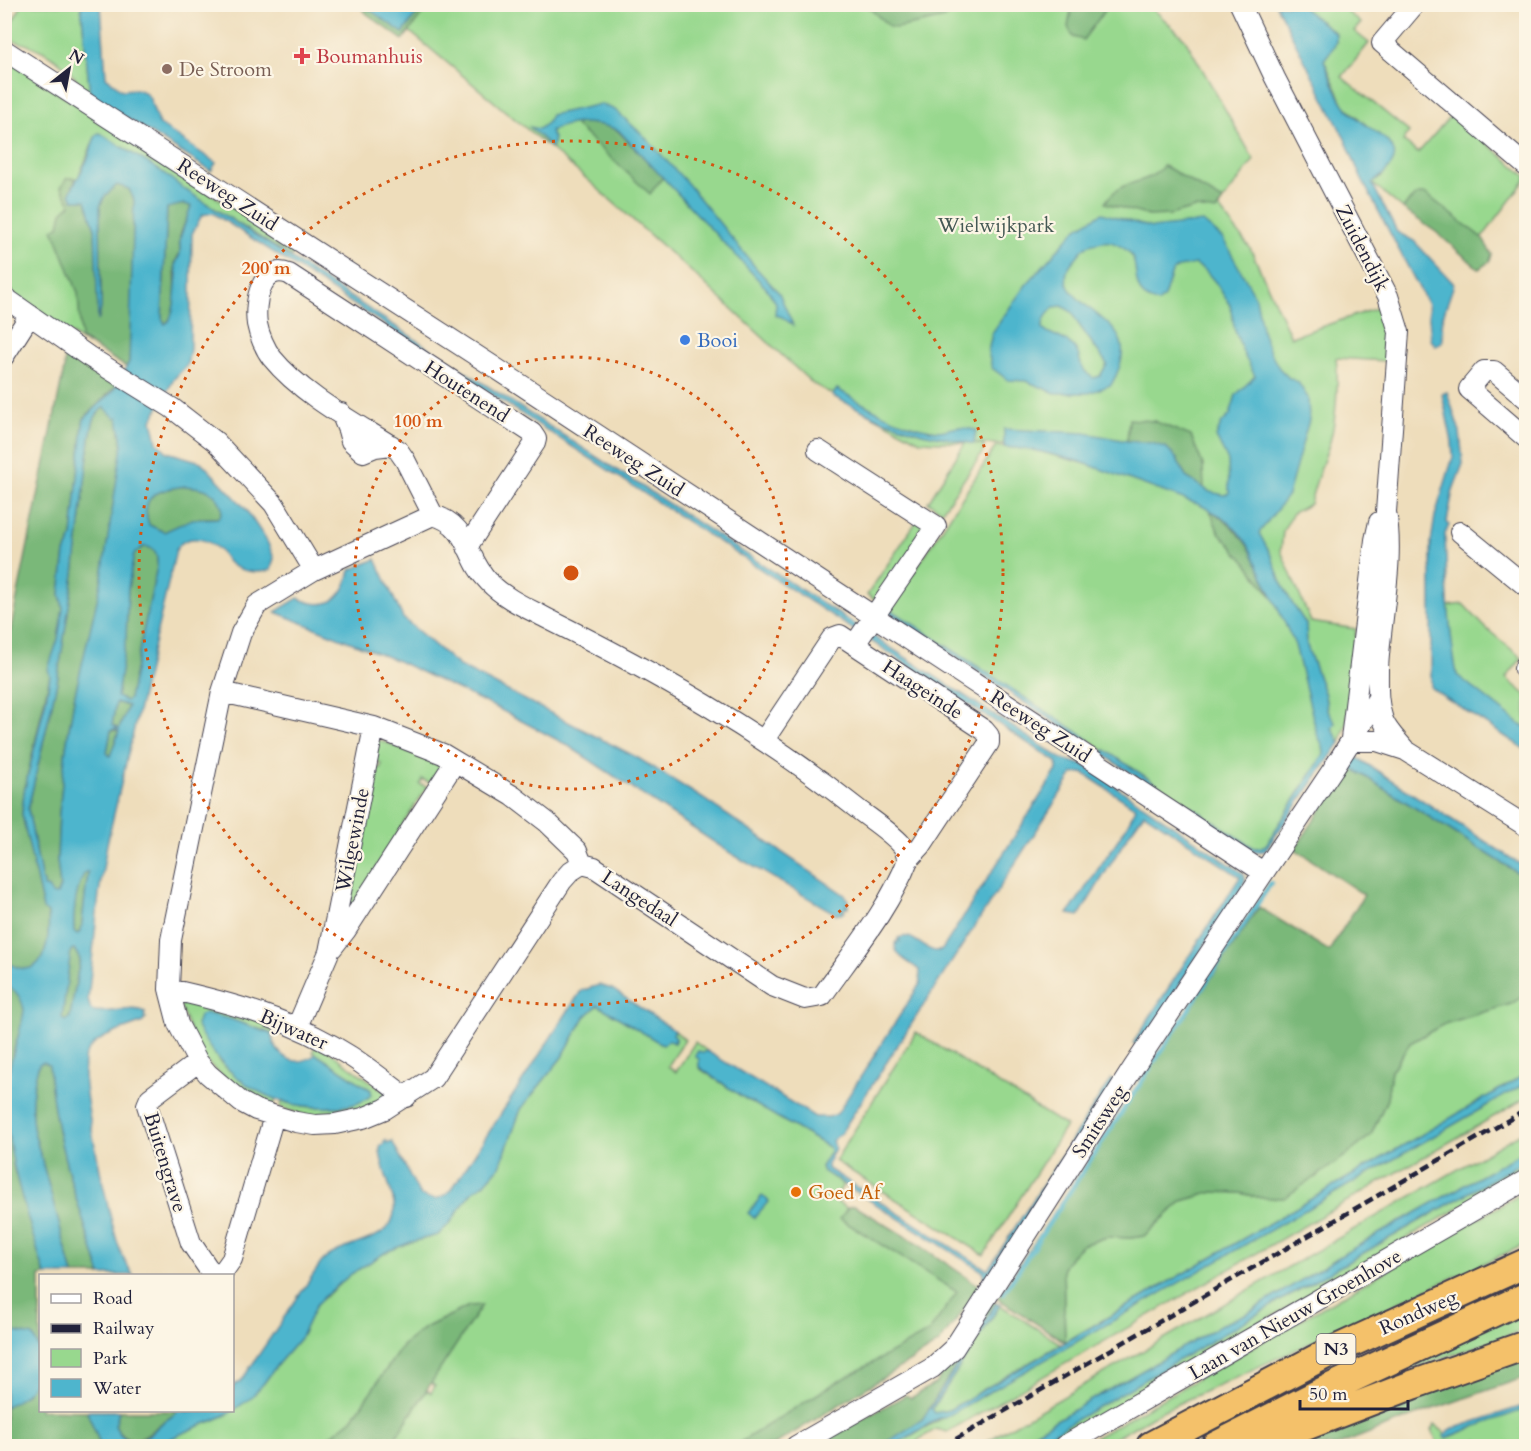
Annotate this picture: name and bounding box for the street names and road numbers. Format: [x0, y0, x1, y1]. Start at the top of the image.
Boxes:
street label: Reeweg Zuid [172, 152, 284, 237]
street label: Zuidendijk [1329, 200, 1396, 297]
street label: Houtenend [419, 354, 515, 429]
street label: Reeweg Zuid [578, 418, 690, 503]
street label: Haageinde [877, 653, 968, 726]
street label: Reeweg Zuid [985, 684, 1097, 769]
street label: Wilgewinde [329, 786, 376, 896]
street label: Langedaal [597, 864, 683, 933]
street label: Bijwater [255, 1002, 333, 1057]
street label: Smitsweg [1066, 1079, 1133, 1163]
street label: Buitengrave [138, 1109, 194, 1215]
street label: Laan van Nieuw Groenhove [1184, 1242, 1406, 1386]
street label: Rondweg [1375, 1283, 1462, 1342]
road number: N3 [1316, 1334, 1356, 1364]

